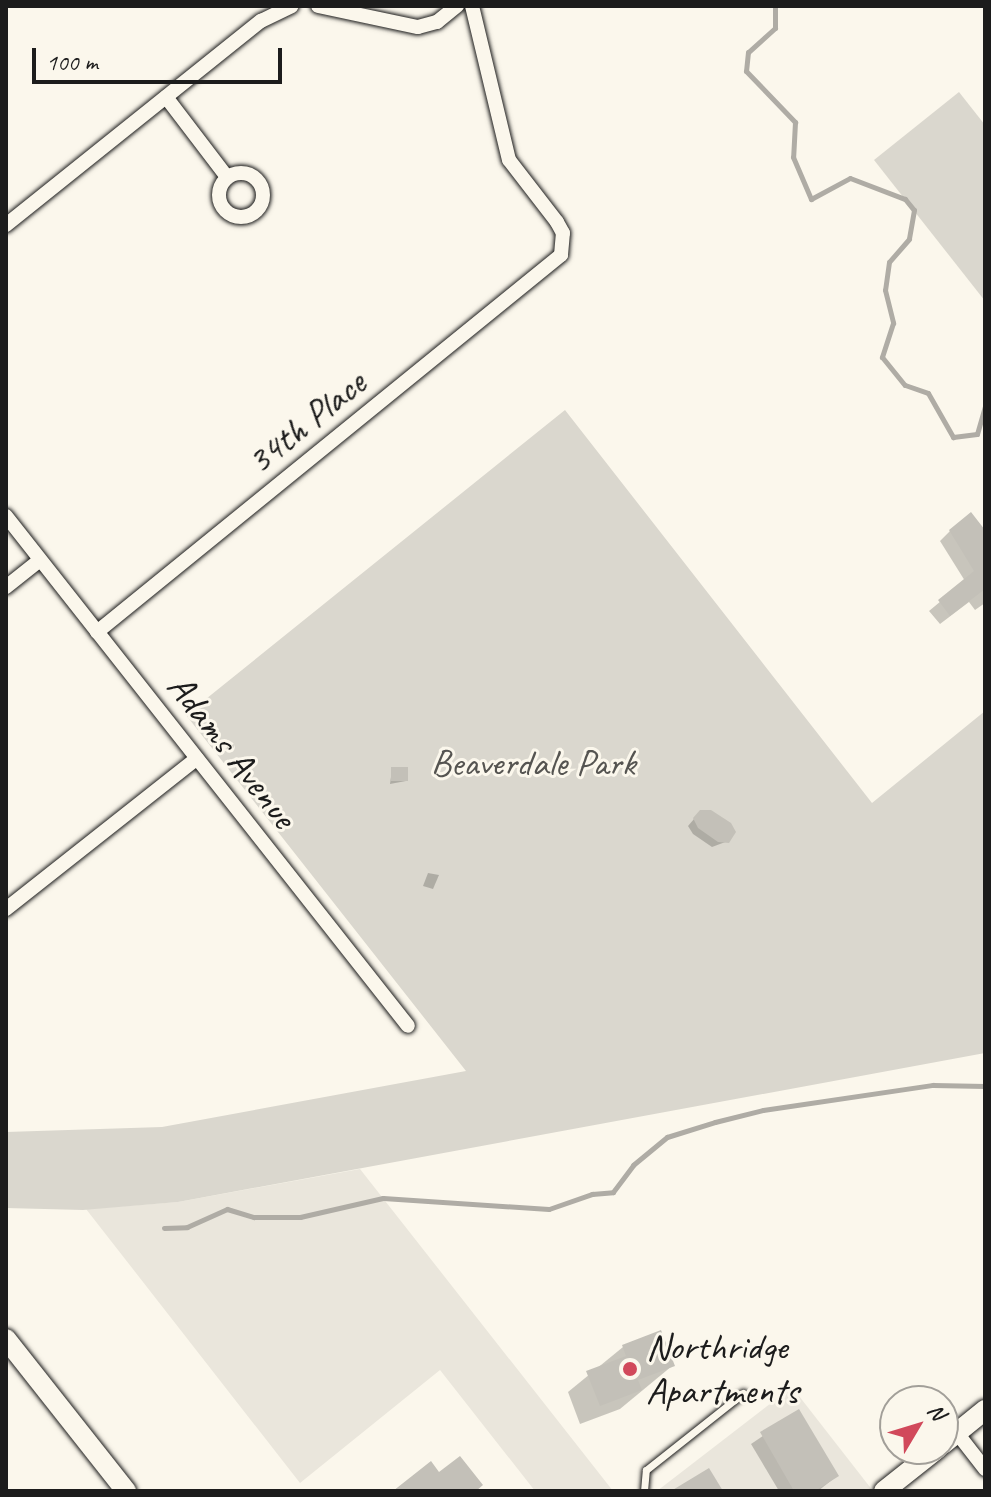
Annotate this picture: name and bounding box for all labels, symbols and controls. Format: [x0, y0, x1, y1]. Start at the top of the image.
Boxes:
scale bar [36, 32, 286, 82]
text: 100 m [46, 47, 98, 77]
street label: 34th Place [237, 360, 375, 484]
street label: Adams Avenue [158, 665, 306, 837]
park label: Beaverdale Park [430, 740, 636, 786]
place label: Northridge Apartments [646, 1324, 799, 1414]
marker: Northridge Apartments [621, 1360, 639, 1378]
north arrow [879, 1385, 959, 1465]
text: N [921, 1397, 952, 1425]

